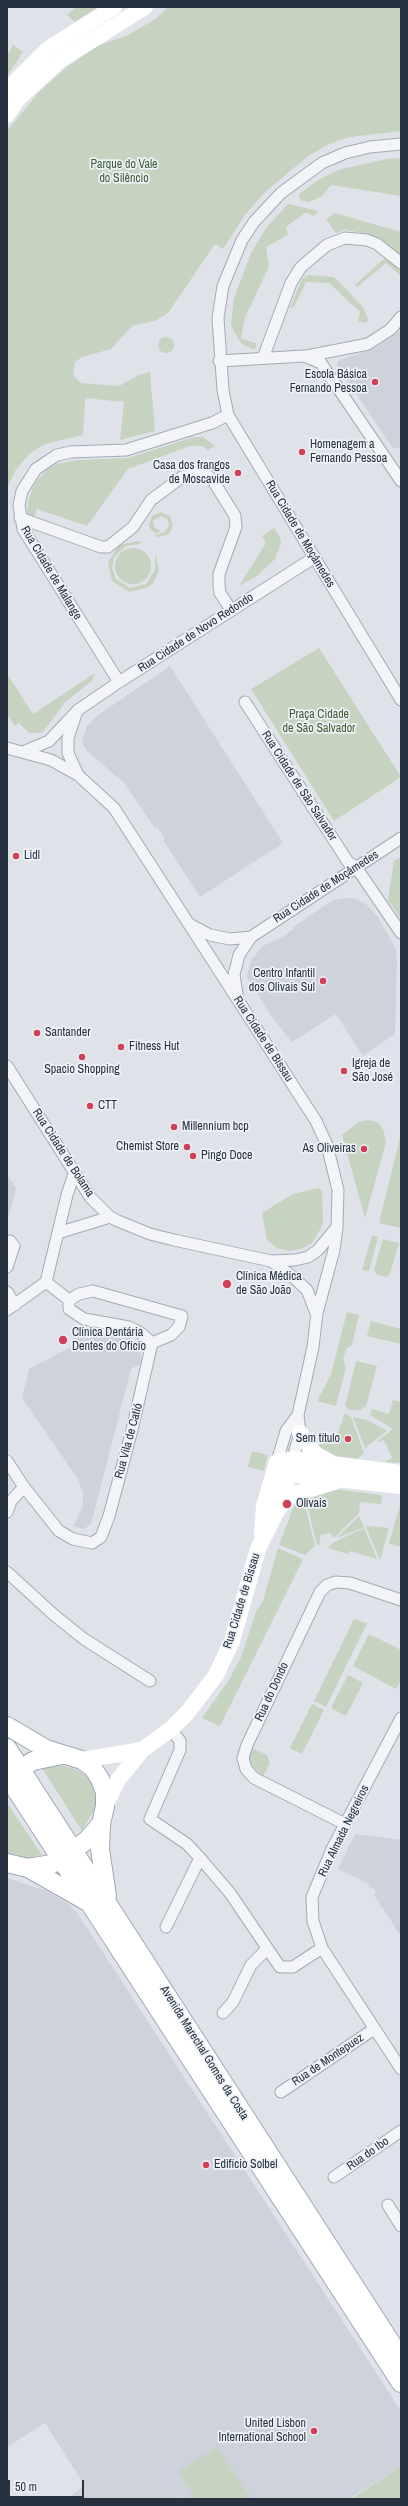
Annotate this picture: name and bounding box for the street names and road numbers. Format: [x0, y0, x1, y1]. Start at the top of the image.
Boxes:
street label: Rua Cidade de Moçâmedes [262, 478, 338, 590]
street label: Rua Cidade de Malange [17, 524, 85, 622]
street label: Rua Cidade de Novo Redondo [136, 590, 256, 676]
street label: Rua Cidade de São Salvador [258, 728, 340, 844]
street label: Rua Cidade de Moçâmedes [271, 848, 381, 926]
street label: Rua Cidade de Bissau [230, 994, 296, 1084]
street label: Rua Cidade de Bolama [29, 1106, 97, 1200]
street label: Rua Vila de Catió [112, 1402, 146, 1480]
street label: Rua Cidade de Bissau [221, 1552, 263, 1650]
street label: Rua do Dondo [252, 1660, 292, 1724]
street label: Rua Almada Negreiros [316, 1783, 372, 1879]
street label: Avenida Marechal Gomes da Costa [157, 1983, 251, 2123]
street label: Rua de Montepuez [290, 2031, 366, 2089]
street label: Rua do Ibo [344, 2134, 392, 2174]

